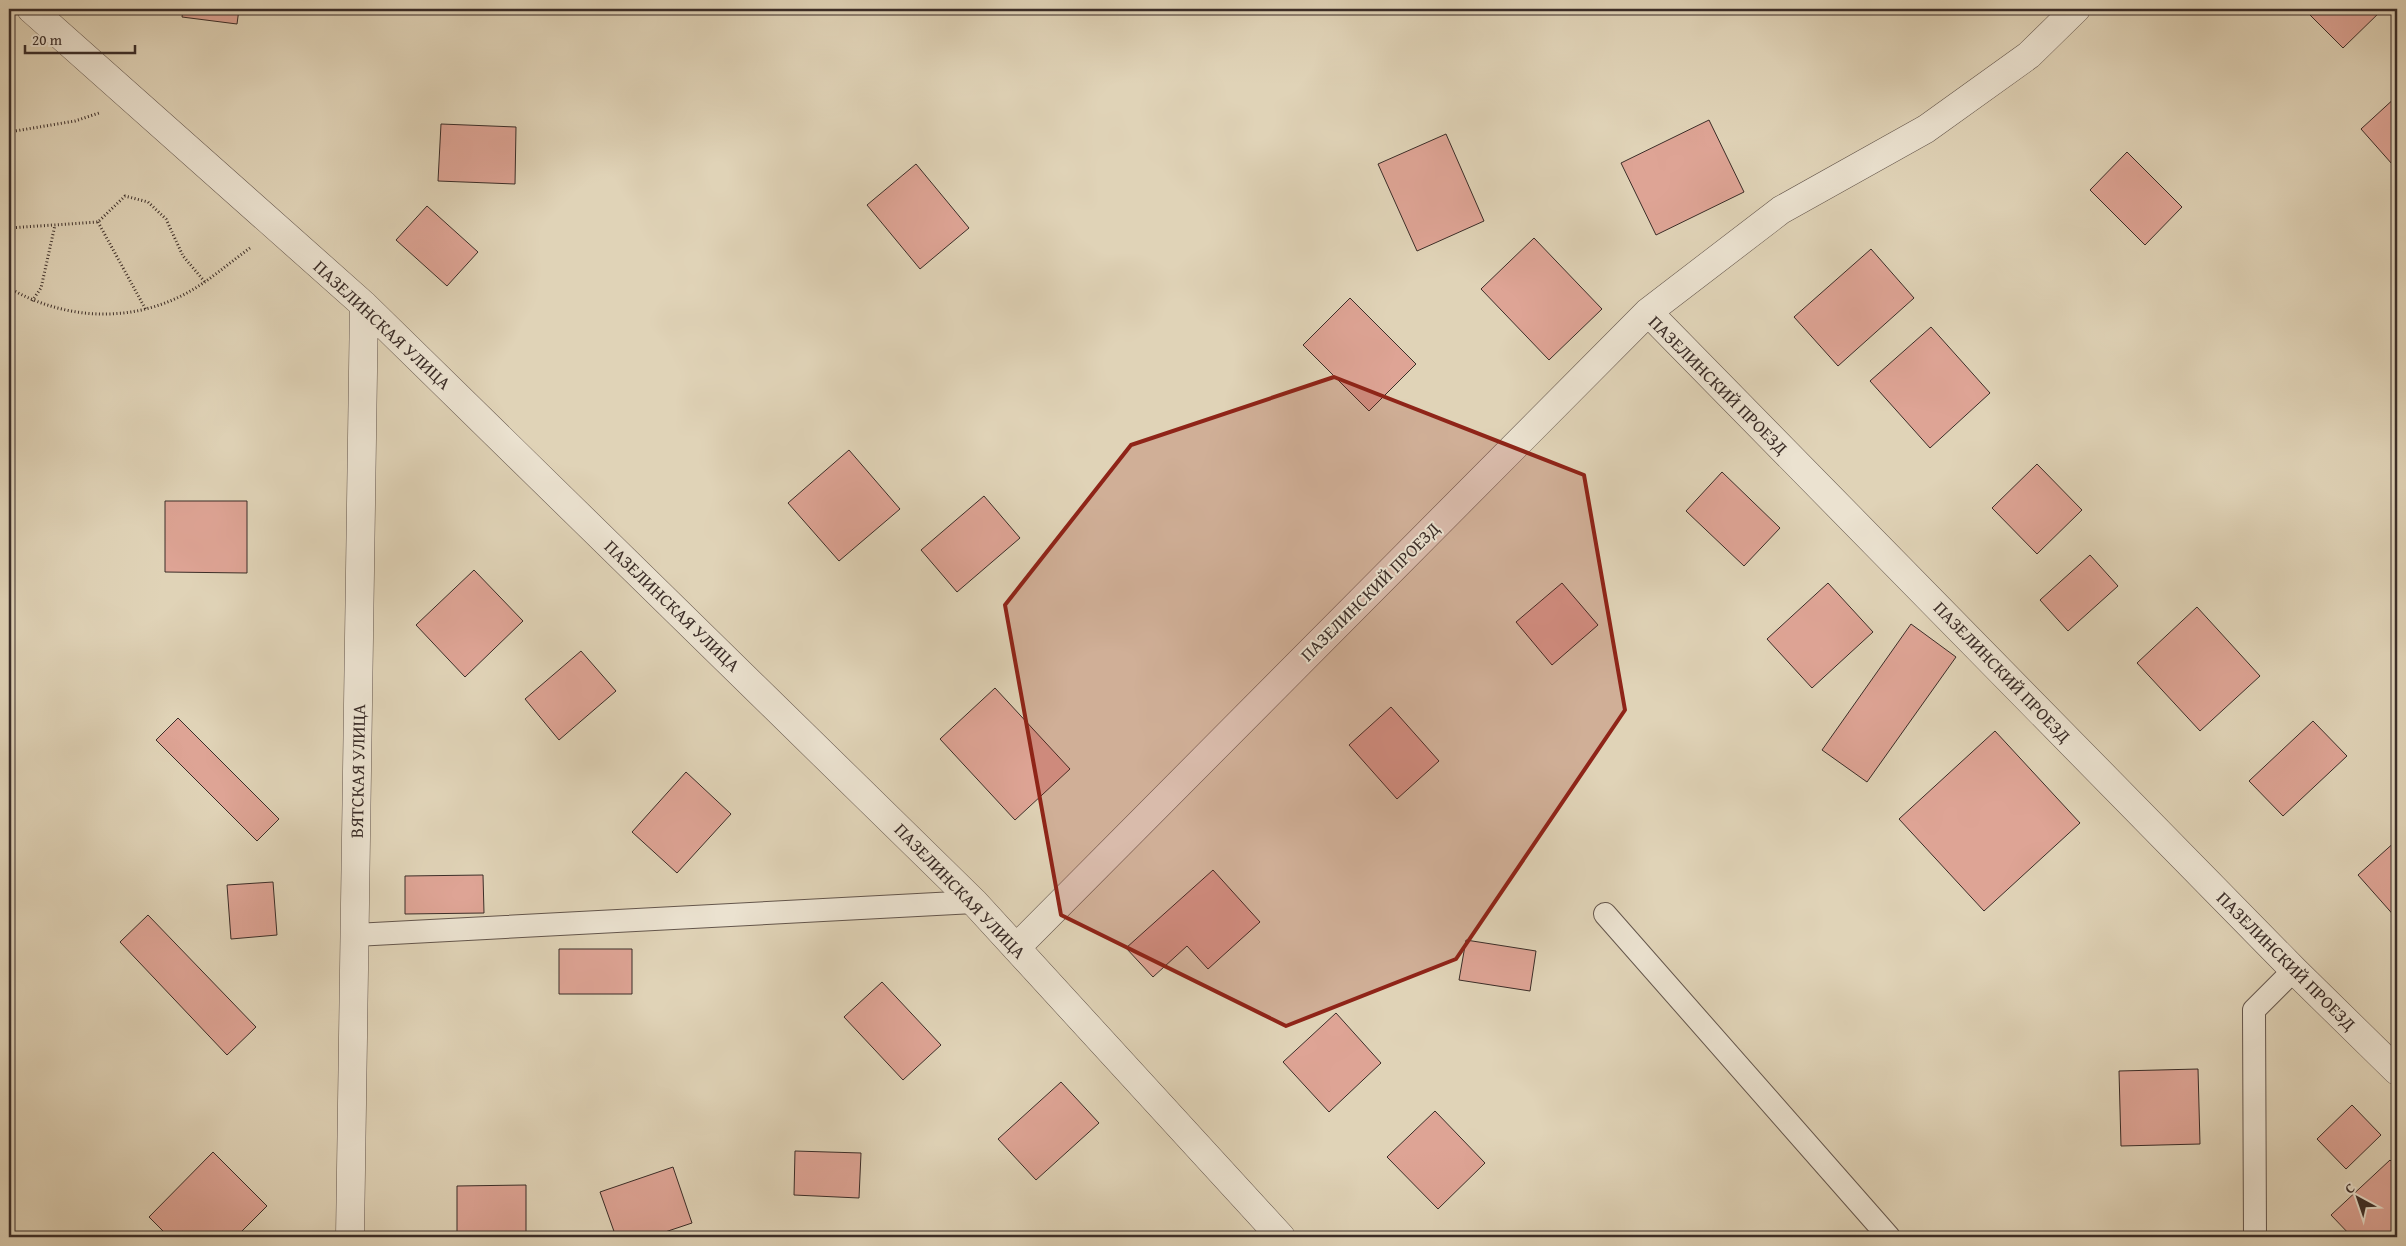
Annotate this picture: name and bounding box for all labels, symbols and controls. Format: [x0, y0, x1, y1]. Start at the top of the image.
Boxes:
scale bar [25, 22, 135, 54]
text: 20 m [32, 29, 63, 50]
street label: ПАЗЕЛИНСКАЯ УЛИЦА [307, 253, 457, 396]
street label: ПАЗЕЛИНСКИЙ ПРОЕЗД [1642, 309, 1794, 461]
street label: ПАЗЕЛИНСКИЙ ПРОЕЗД [1294, 516, 1446, 668]
street label: ПАЗЕЛИНСКАЯ УЛИЦА [598, 533, 746, 678]
street label: ПАЗЕЛИНСКИЙ ПРОЕЗД [1927, 595, 2077, 749]
street label: ВЯТСКАЯ УЛИЦА [343, 704, 372, 838]
street label: ПАЗЕЛИНСКАЯ УЛИЦА [888, 817, 1033, 965]
street label: ПАЗЕЛИНСКИЙ ПРОЕЗД [2210, 885, 2362, 1037]
north arrow [2334, 1174, 2384, 1224]
text: С [2340, 1178, 2359, 1198]

